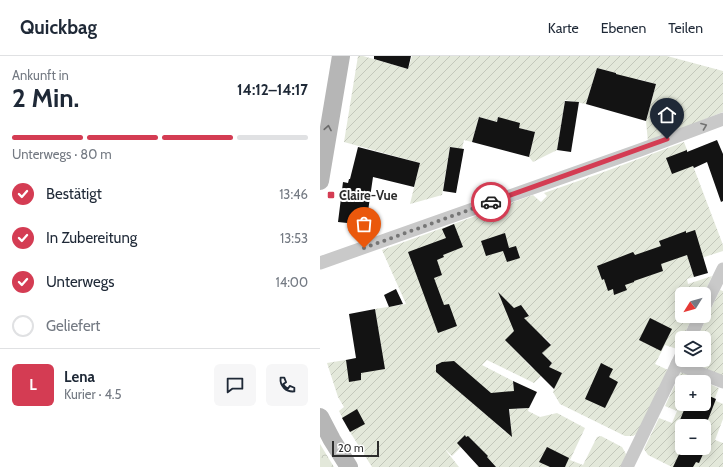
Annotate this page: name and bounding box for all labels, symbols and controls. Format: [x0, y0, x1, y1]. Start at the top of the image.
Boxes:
text: Quickbag [20, 16, 97, 39]
text: Karte [548, 19, 579, 37]
text: Ebenen [601, 19, 646, 37]
text: Teilen [668, 19, 703, 37]
text: Ankunft in [12, 67, 69, 83]
text: 14:12–14:17 [237, 81, 308, 99]
text: 2 Min. [12, 82, 79, 114]
pin [650, 98, 684, 139]
icon: home [656, 104, 678, 126]
one-way arrow [701, 122, 708, 130]
one-way arrow [324, 125, 332, 131]
text: Unterwegs · 80 m [12, 146, 112, 162]
courier [471, 182, 511, 222]
icon: check [12, 183, 34, 205]
text: Bestätigt [46, 185, 102, 203]
text: 13:46 [279, 186, 308, 202]
place label: Claire-Vue [339, 187, 398, 203]
marker: Claire-Vue [326, 190, 336, 200]
icon: car [480, 191, 502, 213]
pin [347, 207, 381, 248]
icon: bag [353, 213, 375, 235]
icon: check [12, 227, 34, 249]
text: In Zubereitung [46, 229, 137, 247]
text: 13:53 [280, 230, 308, 246]
icon: check [12, 271, 34, 293]
text: Unterwegs [46, 273, 114, 291]
text: 14:00 [275, 274, 308, 290]
north arrow [675, 287, 711, 323]
map controls [675, 287, 711, 455]
text: Geliefert [46, 317, 100, 335]
button: layers [675, 331, 711, 367]
button: chat [214, 364, 256, 406]
button: phone [266, 364, 308, 406]
text: Lena [64, 368, 95, 386]
button: + [675, 375, 711, 411]
text: L [29, 376, 37, 394]
text: Kurier · 4.5 [64, 386, 122, 402]
button: − [675, 419, 711, 455]
scale bar [332, 439, 379, 458]
text: 20 m [338, 441, 364, 455]

